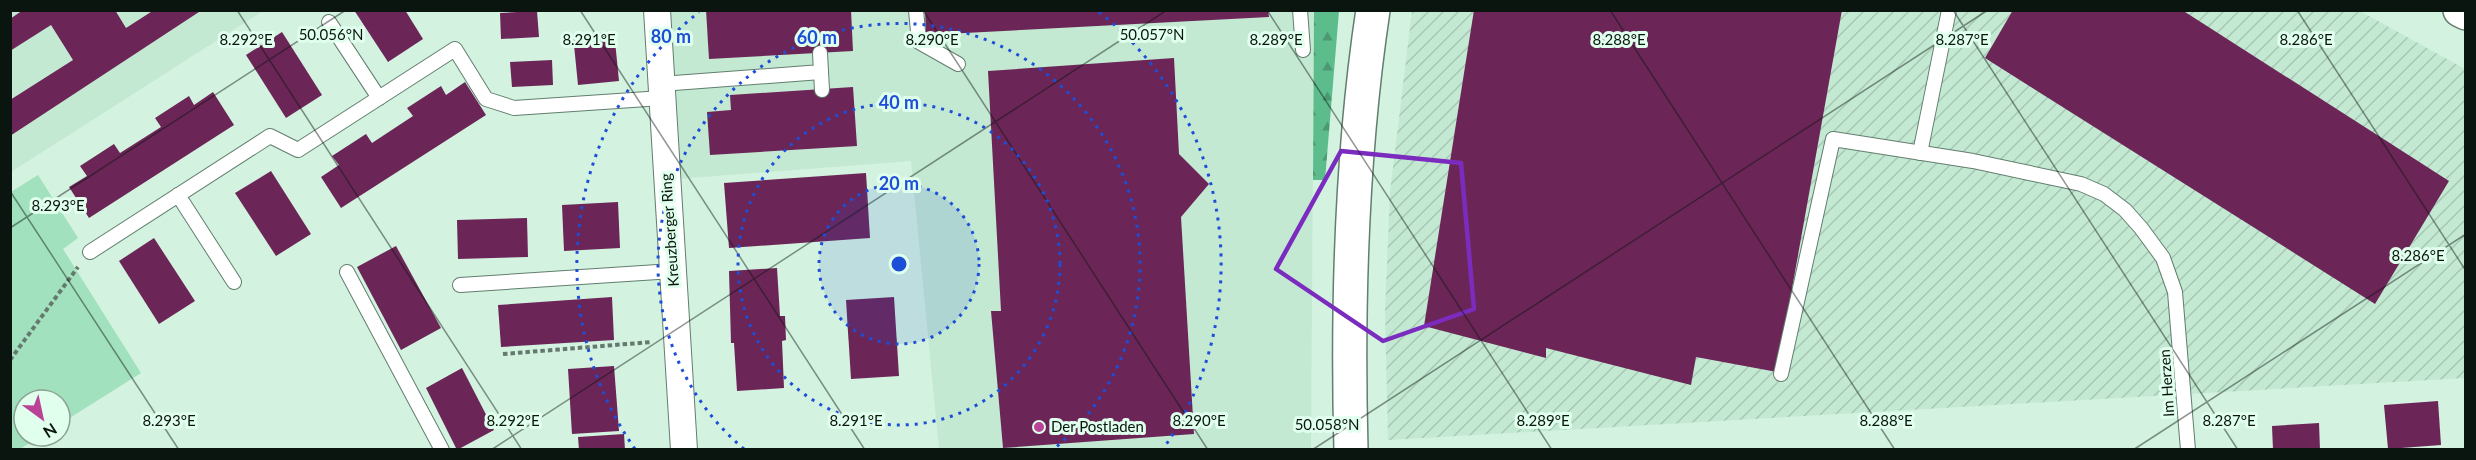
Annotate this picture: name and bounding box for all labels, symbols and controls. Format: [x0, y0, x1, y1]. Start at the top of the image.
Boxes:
text: 50.056°N [299, 25, 363, 43]
text: 80 m [651, 25, 691, 47]
text: 50.057°N [1120, 25, 1184, 43]
text: 60 m [797, 26, 837, 48]
text: 8.292°E [219, 30, 273, 48]
text: 8.291°E [562, 30, 616, 48]
text: 8.290°E [905, 30, 959, 48]
text: 8.289°E [1249, 30, 1303, 48]
text: 8.288°E [1592, 30, 1646, 48]
text: 8.287°E [1935, 30, 1989, 48]
text: 8.286°E [2279, 30, 2333, 48]
text: 40 m [879, 91, 919, 113]
text: 20 m [879, 172, 919, 194]
street label: Kreuzberger Ring [656, 173, 682, 287]
text: 8.293°E [31, 196, 85, 214]
text: 8.286°E [2391, 246, 2445, 264]
centre of rings [889, 254, 909, 274]
street label: Im Herzen [2155, 349, 2177, 418]
north arrow [12, 388, 72, 448]
text: 8.293°E [142, 411, 196, 429]
text: 8.292°E [486, 411, 540, 429]
text: 8.291°E [829, 411, 883, 429]
text: 8.290°E [1172, 411, 1226, 429]
text: 8.289°E [1516, 411, 1570, 429]
text: 8.288°E [1859, 411, 1913, 429]
text: 8.287°E [2202, 411, 2256, 429]
text: 50.058°N [1295, 415, 1359, 433]
place label: Der Postladen [1051, 417, 1144, 435]
text: N [40, 420, 61, 442]
marker: Der Postladen [1032, 420, 1046, 434]

